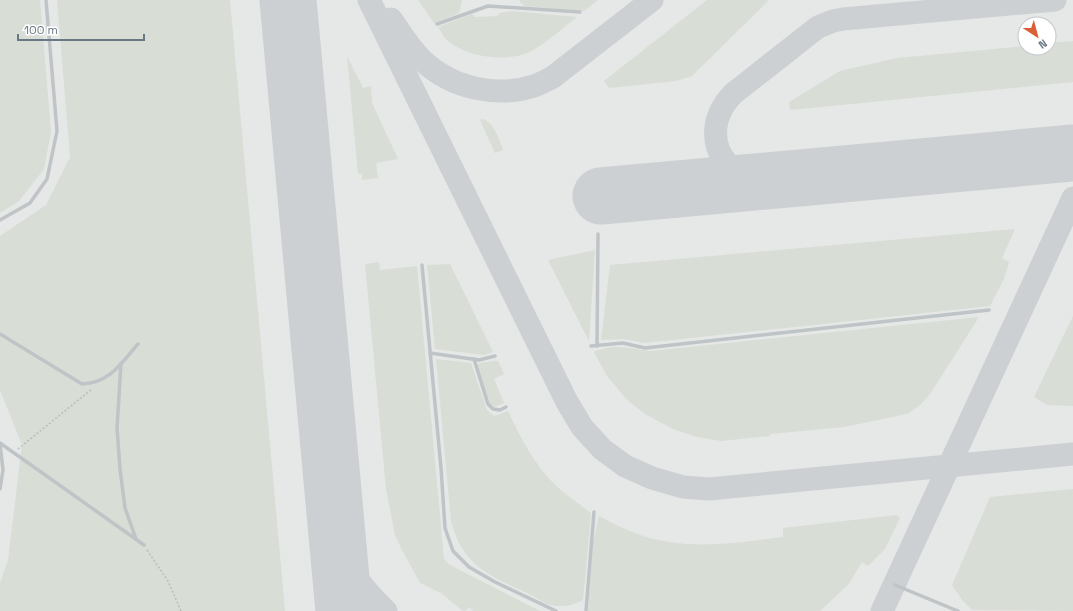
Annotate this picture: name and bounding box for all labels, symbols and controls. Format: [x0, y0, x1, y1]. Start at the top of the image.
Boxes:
scale bar [18, 16, 144, 42]
north arrow [1017, 16, 1057, 56]
text: 100 m [24, 22, 58, 38]
text: N [1036, 36, 1050, 52]

